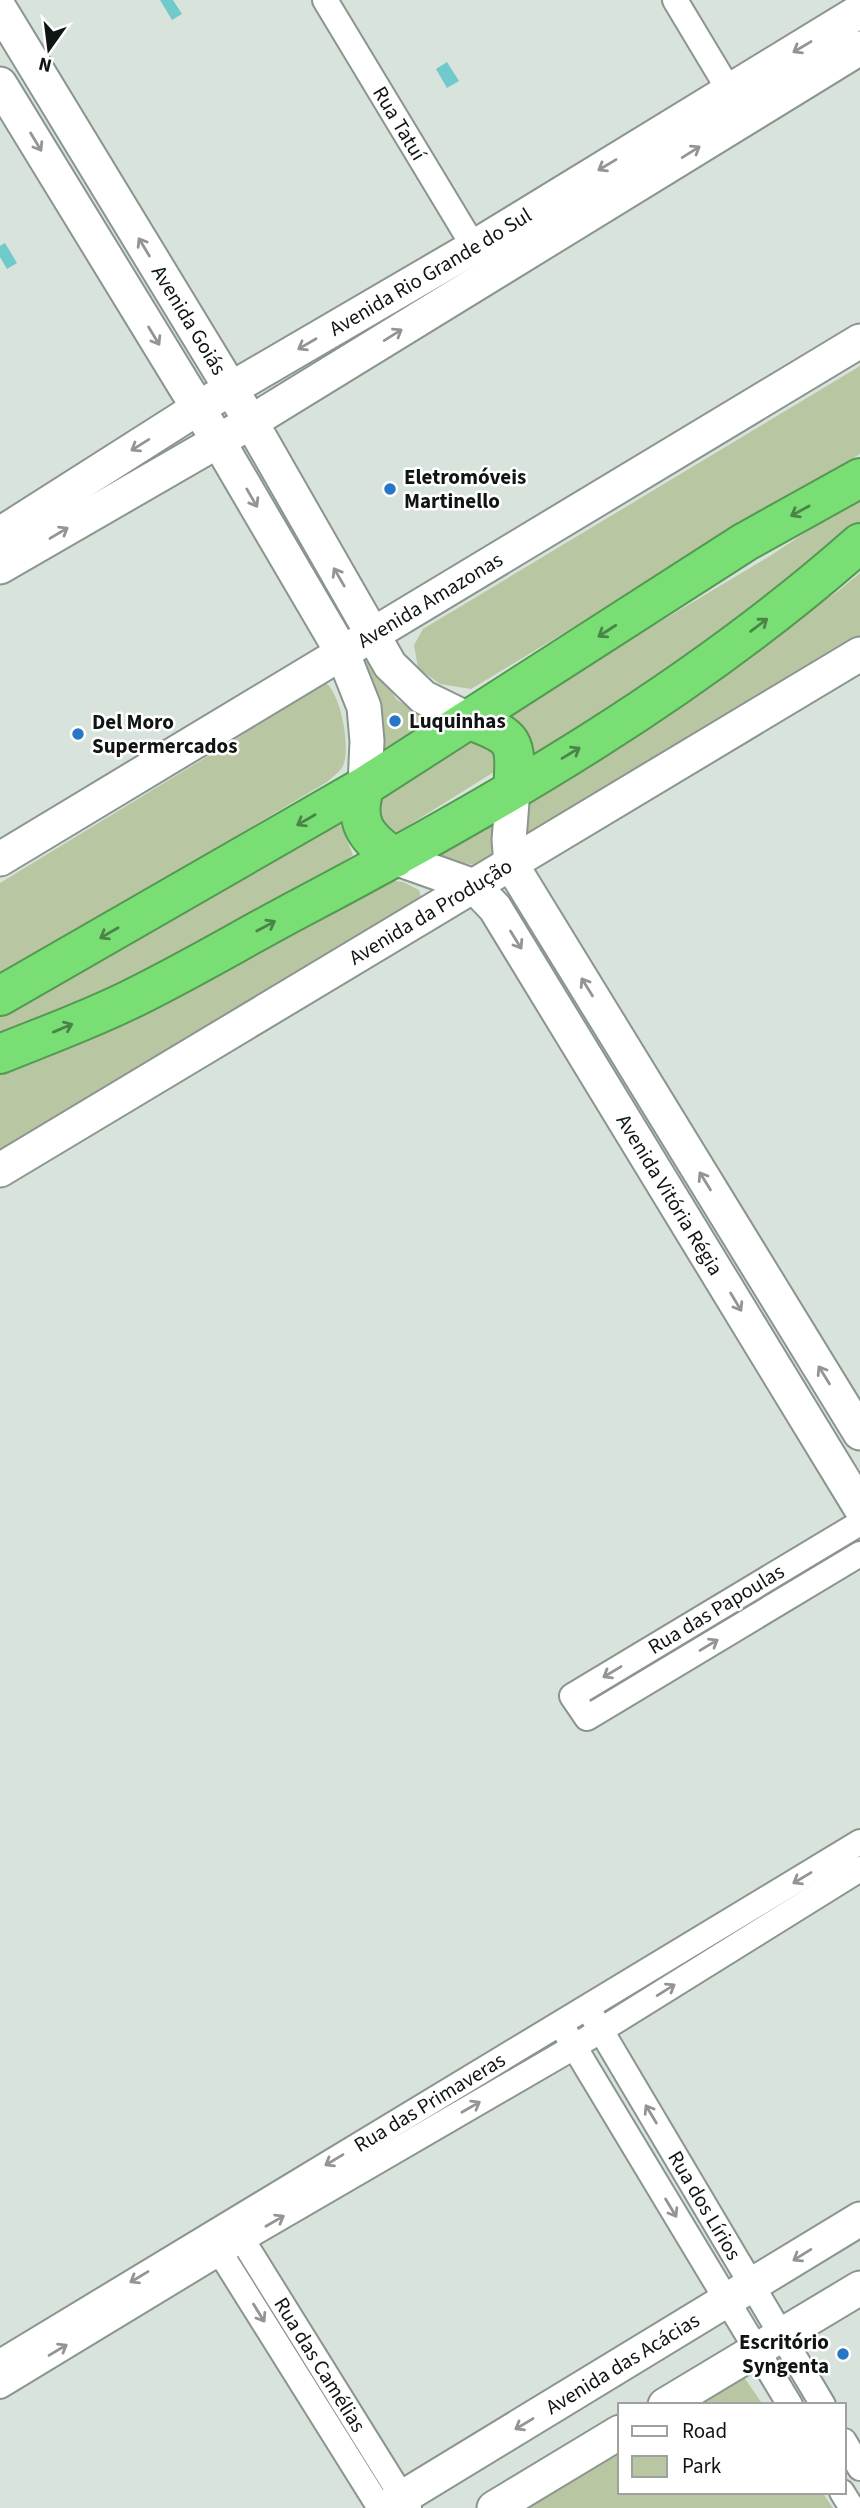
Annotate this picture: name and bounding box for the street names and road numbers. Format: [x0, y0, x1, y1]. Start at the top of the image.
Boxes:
street label: Rua Tatuí [365, 80, 434, 167]
street label: Avenida Rio Grande do Sul [323, 200, 537, 343]
street label: Avenida Goiás [144, 260, 234, 381]
street label: Avenida Amazonas [352, 544, 509, 655]
street label: Avenida da Produção [343, 851, 518, 972]
street label: Avenida Vitória Régia [609, 1108, 730, 1281]
street label: Rua das Papoulas [642, 1556, 790, 1662]
street label: Rua das Primaveras [348, 2045, 511, 2160]
street label: Rua dos Lírios [661, 2145, 749, 2266]
street label: Rua das Camélias [267, 2292, 373, 2438]
street label: Avenida das Acácias [540, 2305, 705, 2422]

